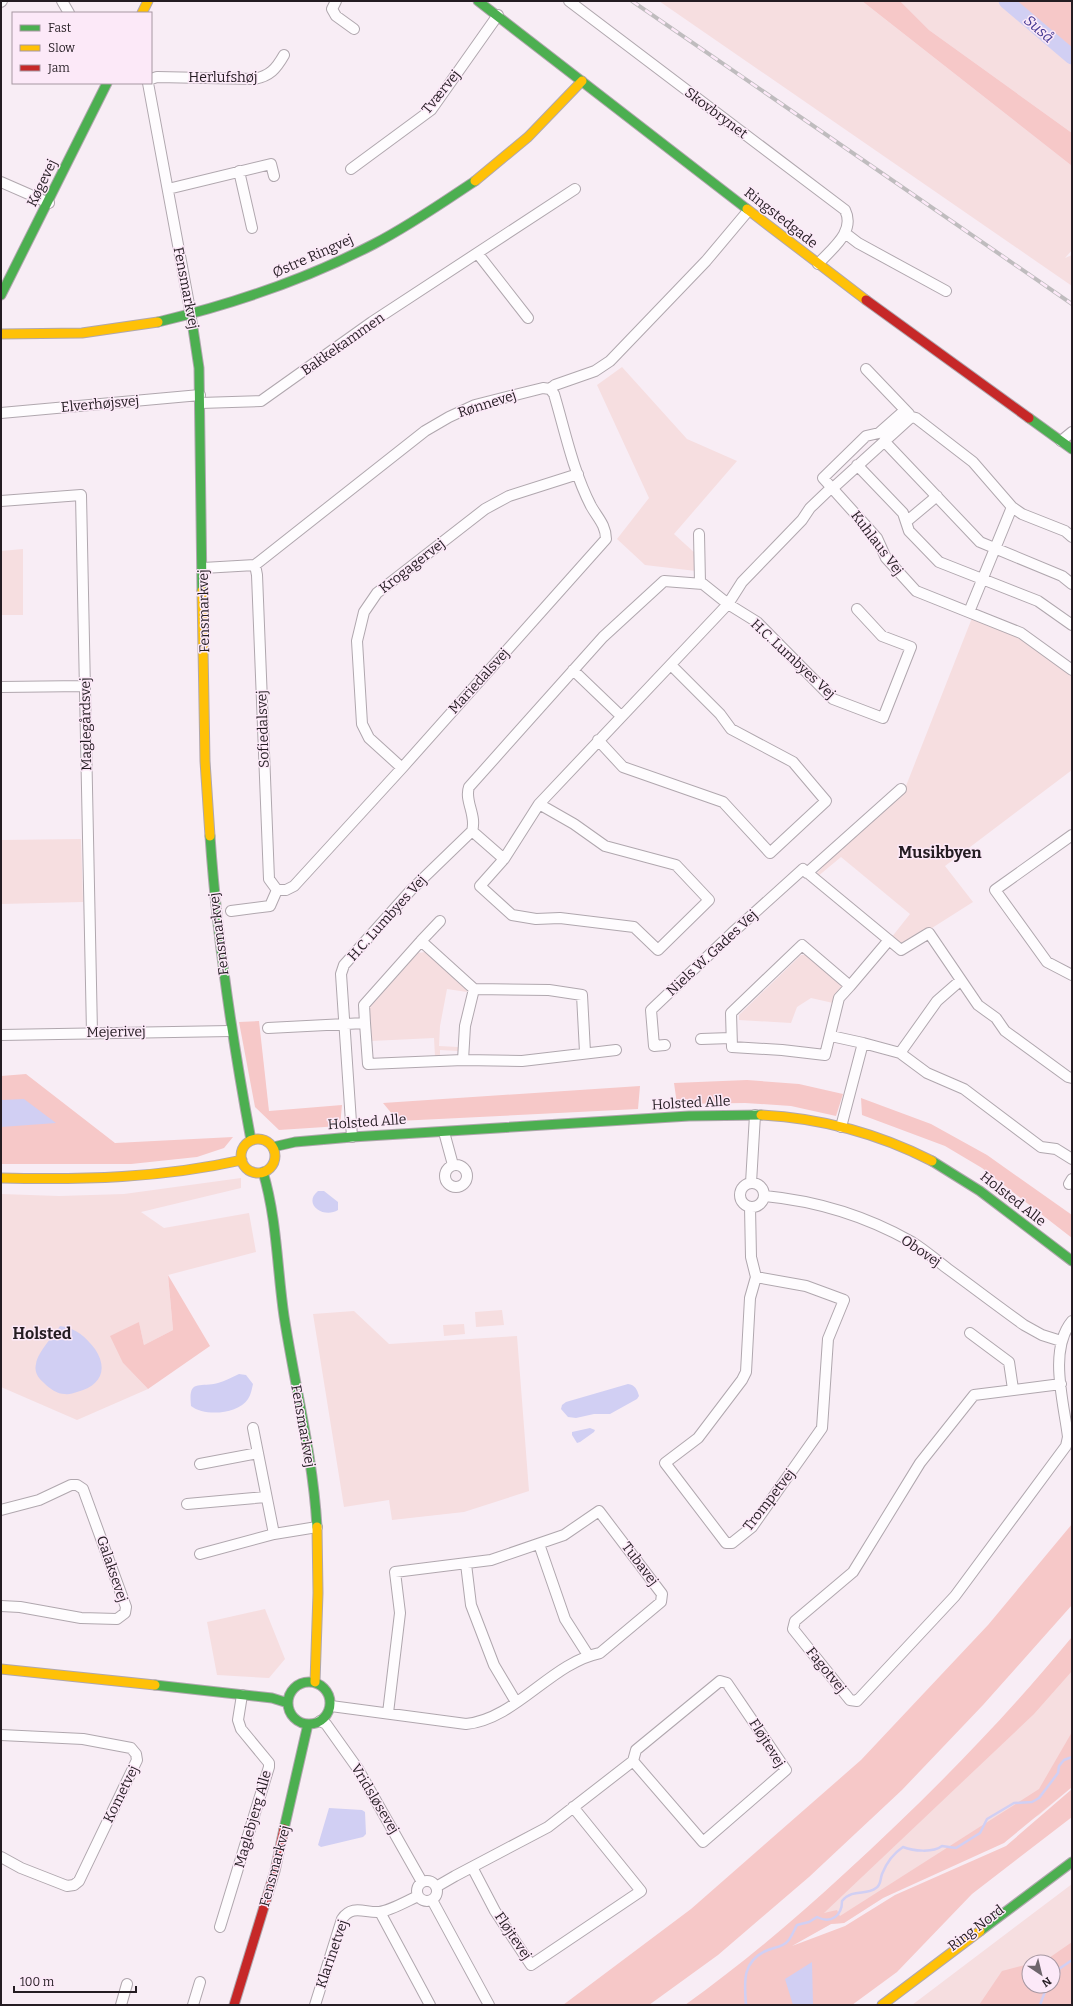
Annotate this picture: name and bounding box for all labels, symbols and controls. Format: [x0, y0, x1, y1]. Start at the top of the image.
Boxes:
water label: Suså [1020, 11, 1058, 47]
legend [12, 12, 152, 84]
text: Fast [48, 21, 72, 35]
text: Slow [48, 41, 75, 55]
text: Jam [47, 61, 70, 75]
street label: Tværvej [418, 67, 464, 117]
street label: Herlufshøj [188, 69, 258, 86]
street label: Skovbrynet [681, 84, 751, 142]
street label: Køgevej [23, 156, 61, 210]
street label: Ringstedgade [741, 184, 821, 252]
street label: Østre Ringvej [270, 231, 356, 281]
street label: Fensmarkvej [170, 245, 202, 331]
street label: Bakkekammen [298, 309, 388, 379]
street label: Rønnevej [456, 387, 518, 421]
street label: Elverhøjsvej [60, 392, 140, 416]
street label: Kuhlaus Vej [847, 507, 907, 579]
street label: Krogagervej [376, 535, 448, 597]
street label: Fensmarkvej [195, 569, 213, 653]
street label: H.C. Lumbyes Vej [747, 615, 839, 703]
street label: Mariedalsvej [445, 645, 513, 717]
street label: Maglegårdsvej [77, 677, 95, 771]
street label: Sofiedalsvej [253, 690, 273, 768]
district label: Musikbyen [898, 843, 982, 862]
street label: H.C. Lumbyes Vej [344, 872, 430, 964]
street label: Fensmarkvej [205, 892, 233, 976]
street label: Niels W. Gades Vej [663, 906, 761, 1000]
street label: Mejerivej [86, 1023, 146, 1041]
street label: Holsted Alle [651, 1092, 731, 1114]
street label: Holsted Alle [327, 1111, 407, 1133]
street label: Holsted Alle [977, 1168, 1049, 1230]
street label: Obovej [898, 1231, 944, 1271]
district label: Holsted [12, 1324, 72, 1343]
street label: Fensmarkvej [287, 1383, 319, 1469]
street label: Trompetvej [739, 1465, 799, 1535]
street label: Galaksevej [93, 1533, 131, 1605]
street label: Tubavej [618, 1539, 662, 1589]
street label: Fagotvej [802, 1644, 850, 1696]
street label: Fløjtevej [745, 1716, 789, 1770]
street label: Vridsløsevej [347, 1761, 403, 1837]
street label: Kometvej [100, 1763, 142, 1825]
street label: Maglebjerg Alle [231, 1768, 275, 1870]
street label: Fensmarkvej [256, 1823, 294, 1909]
street label: Ring Nord [945, 1901, 1007, 1955]
street label: Fløjtevej [491, 1909, 535, 1963]
street label: Klarinetvej [312, 1917, 352, 1991]
north arrow [1021, 1954, 1061, 1994]
scale bar [14, 1968, 136, 1994]
text: N [1039, 1974, 1054, 1990]
text: 100 m [20, 1975, 55, 1989]

